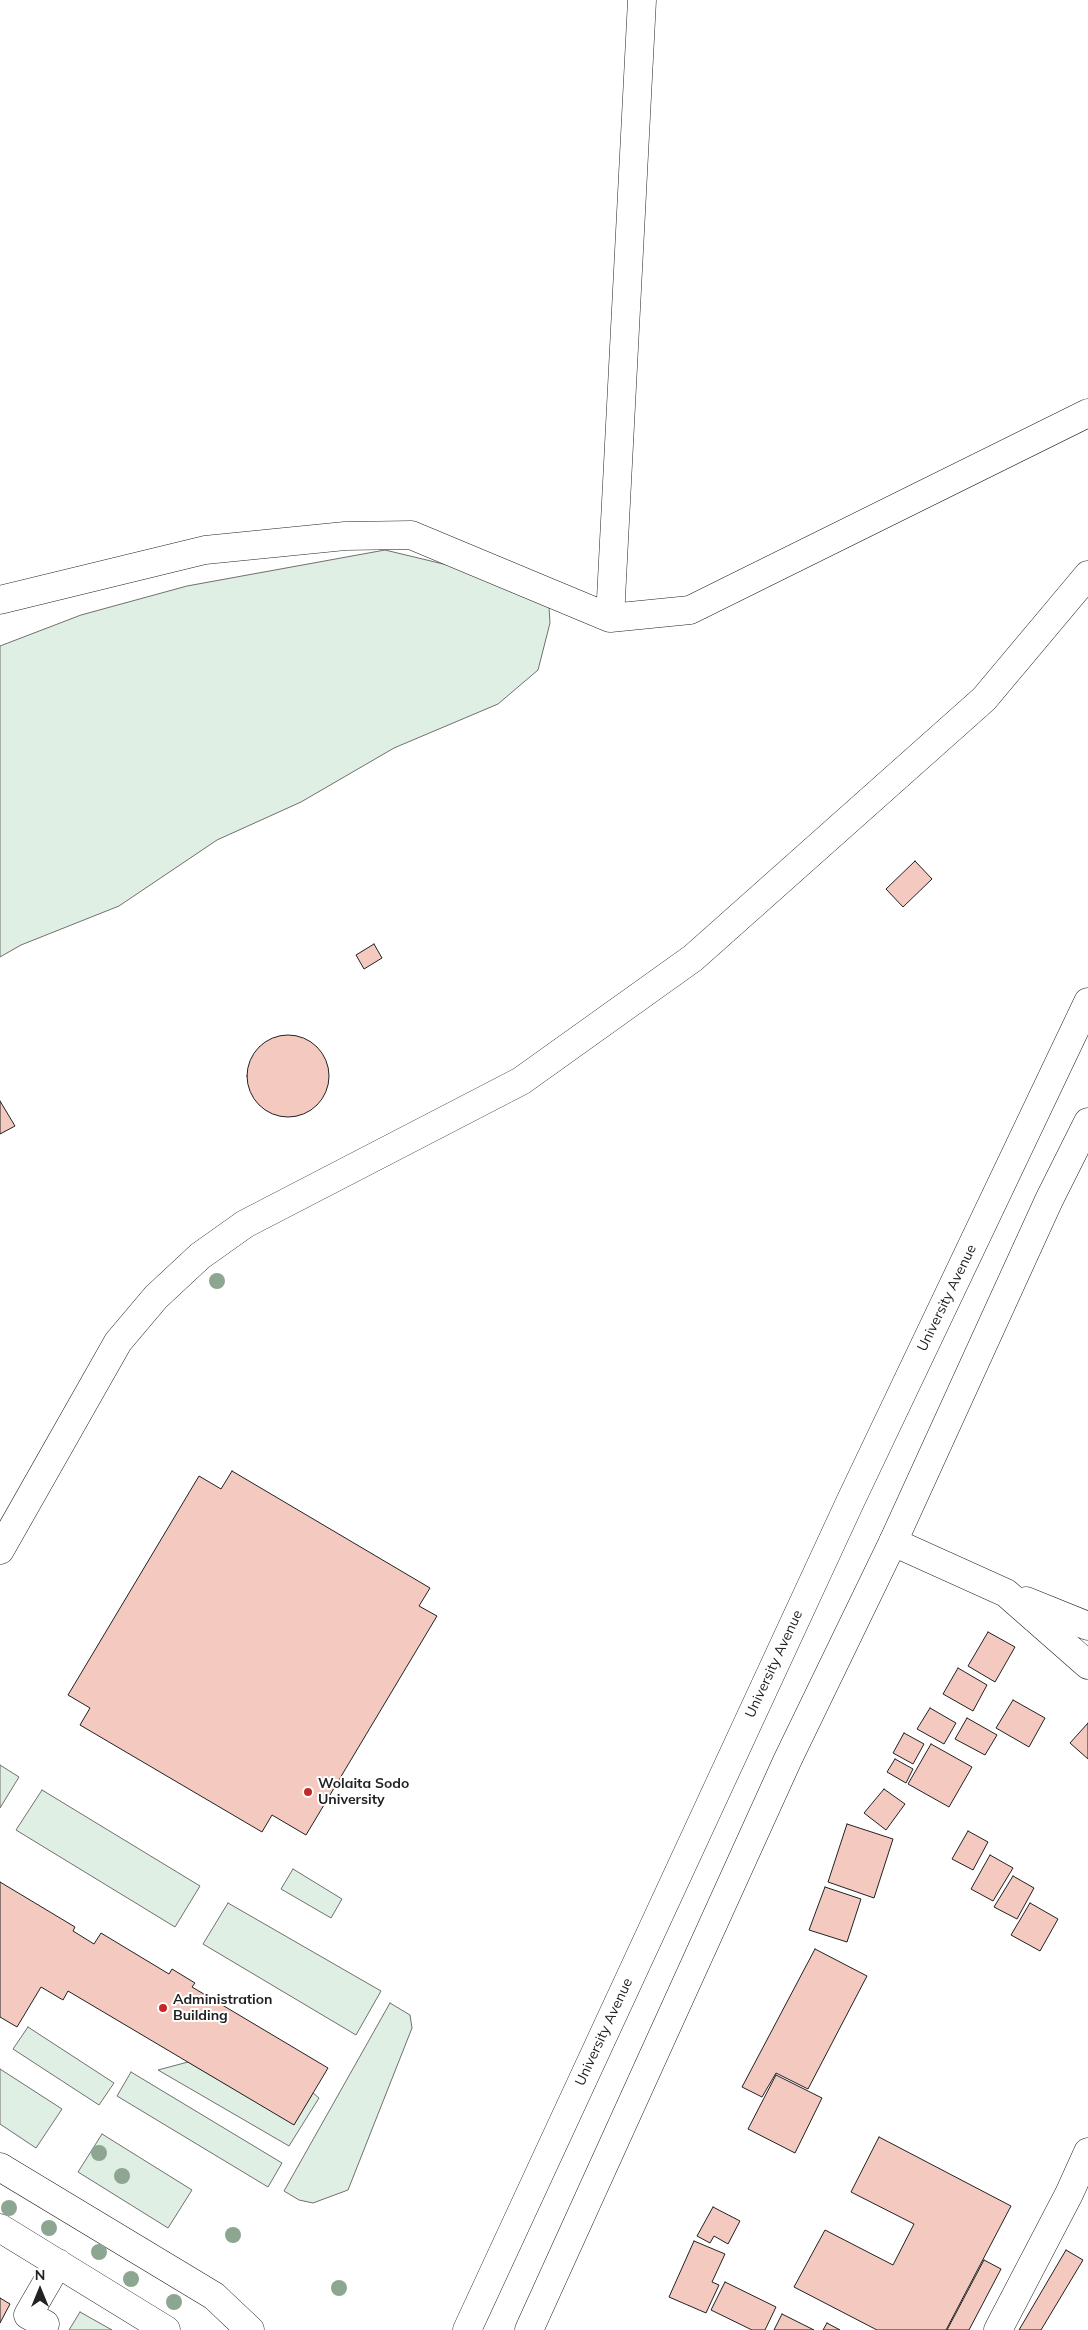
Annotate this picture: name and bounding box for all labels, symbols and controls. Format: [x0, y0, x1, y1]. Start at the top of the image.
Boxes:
street label: University Avenue [914, 1242, 980, 1354]
street label: University Avenue [742, 1608, 806, 1720]
place label: Wolaita Sodo University [318, 1776, 409, 1808]
marker: Wolaita Sodo University [302, 1786, 314, 1798]
street label: University Avenue [572, 1976, 636, 2088]
place label: Administration Building [173, 1992, 272, 2024]
marker: Administration Building [157, 2002, 169, 2014]
north arrow [15, 2265, 65, 2315]
text: N [35, 2266, 45, 2284]

